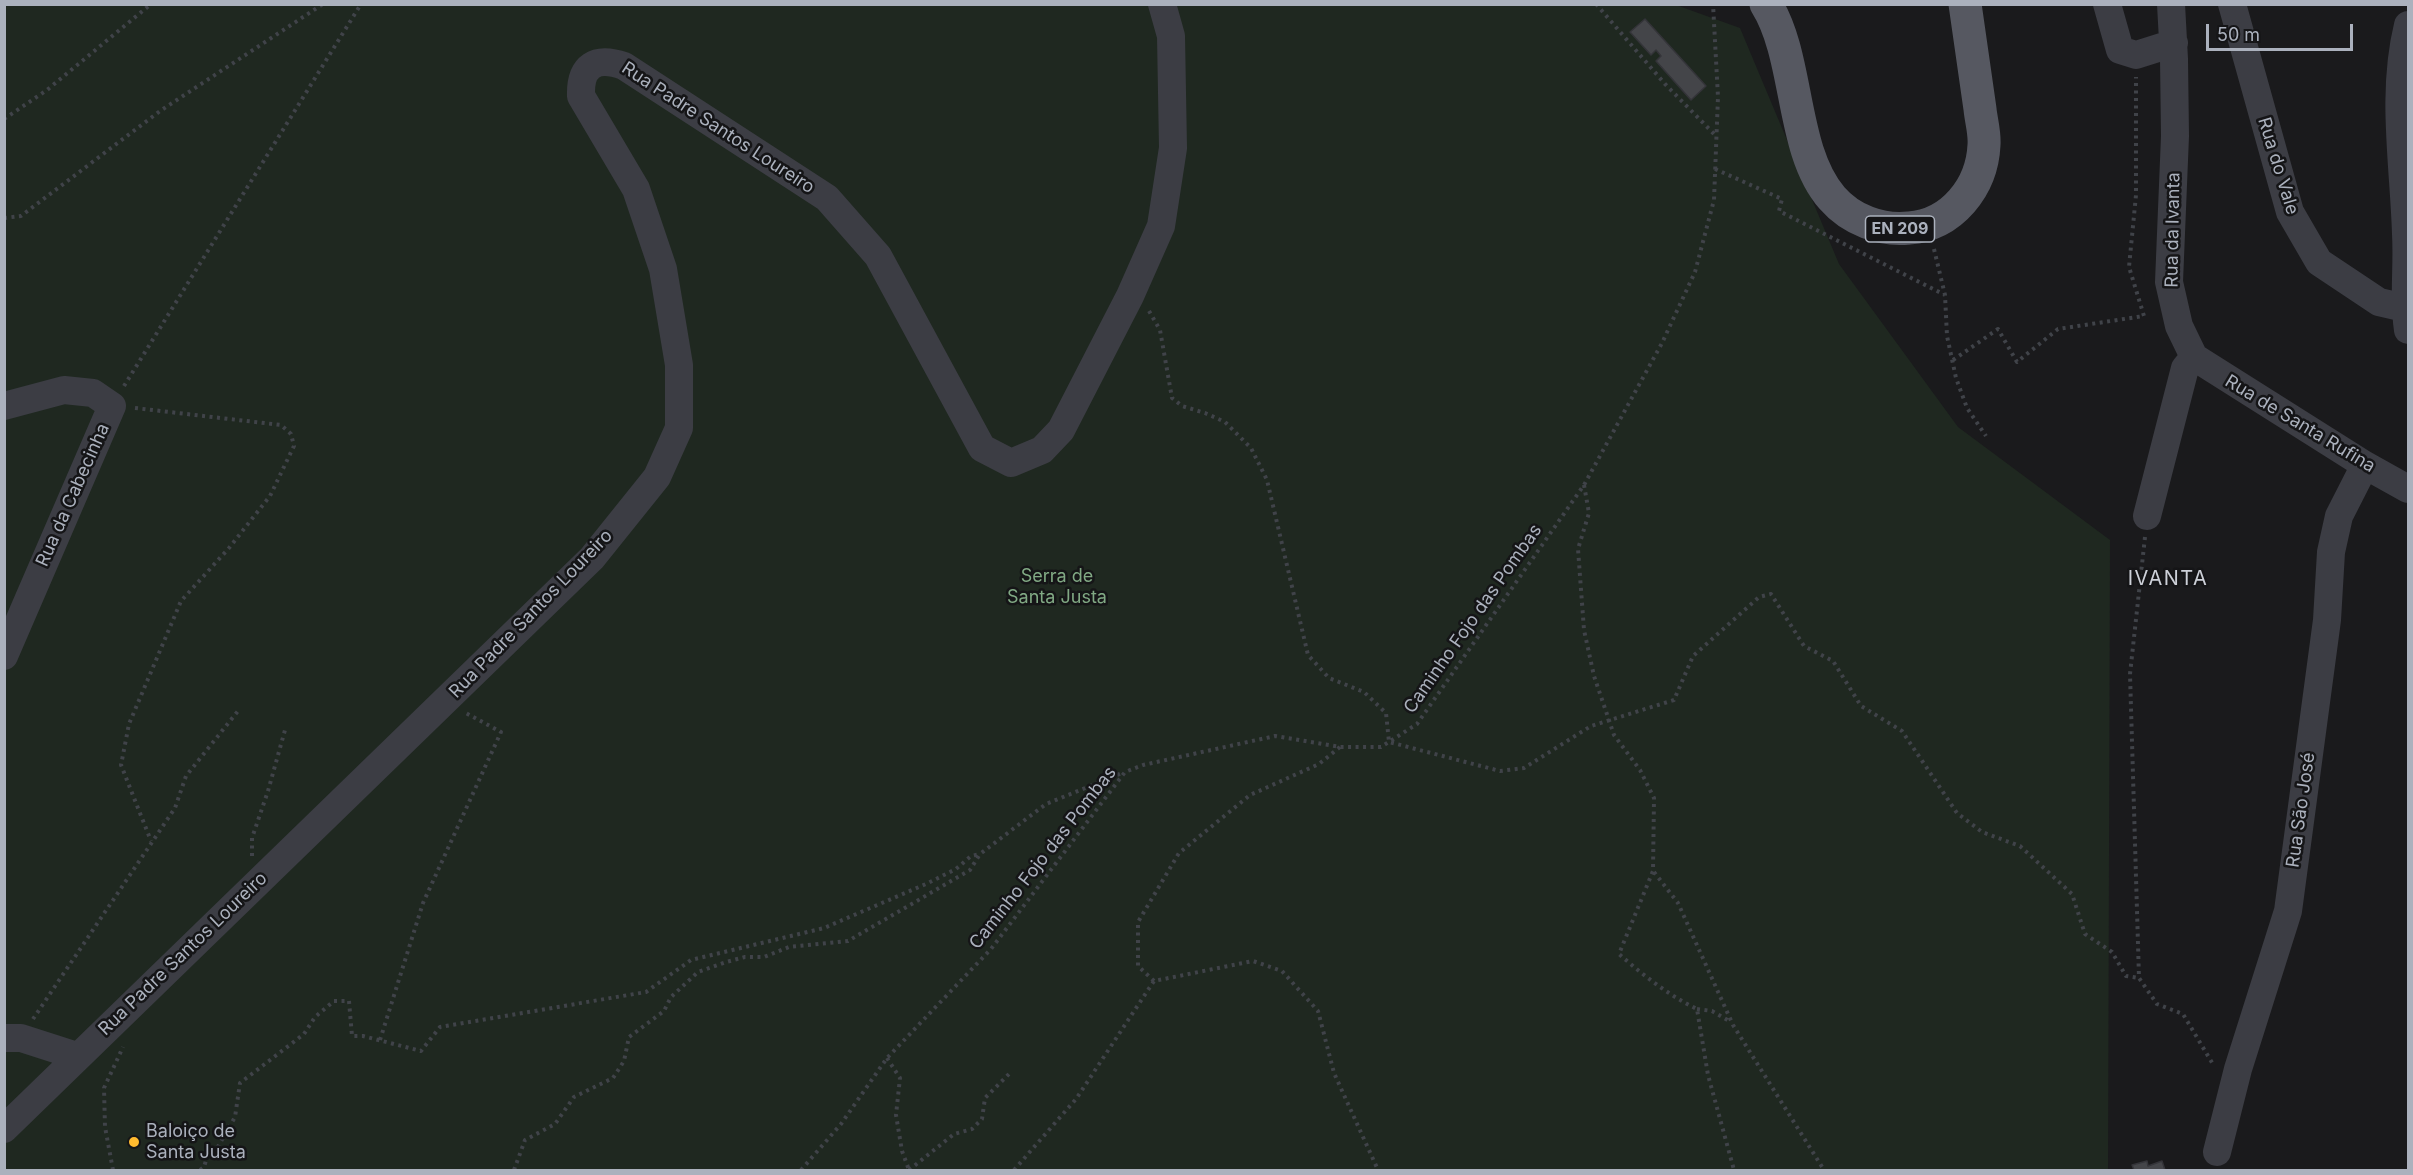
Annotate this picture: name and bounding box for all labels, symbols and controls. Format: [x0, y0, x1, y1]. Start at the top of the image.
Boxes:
scale bar [2209, 12, 2356, 50]
text: 50 m [2217, 24, 2260, 45]
street label: Rua Padre Santos Loureiro [618, 57, 818, 199]
street label: Rua do Vale [2253, 115, 2303, 217]
street label: Rua da Ivanta [2161, 172, 2185, 288]
road number: EN 209 [1866, 216, 1934, 242]
street label: Rua de Santa Rufina [2221, 371, 2379, 477]
street label: Rua da Cabecinha [32, 420, 114, 570]
street label: Caminho Fojo das Pombas [1399, 520, 1547, 718]
street label: Rua Padre Santos Loureiro [445, 525, 617, 703]
park label: Serra de Santa Justa [1007, 566, 1107, 608]
district label: IVANTA [2128, 567, 2208, 591]
street label: Rua São José [2282, 751, 2320, 869]
street label: Caminho Fojo das Pombas [965, 762, 1121, 954]
street label: Rua Padre Santos Loureiro [94, 868, 272, 1040]
place label: Baloiço de Santa Justa [146, 1121, 246, 1164]
marker: Baloiço de Santa Justa [127, 1135, 141, 1149]

